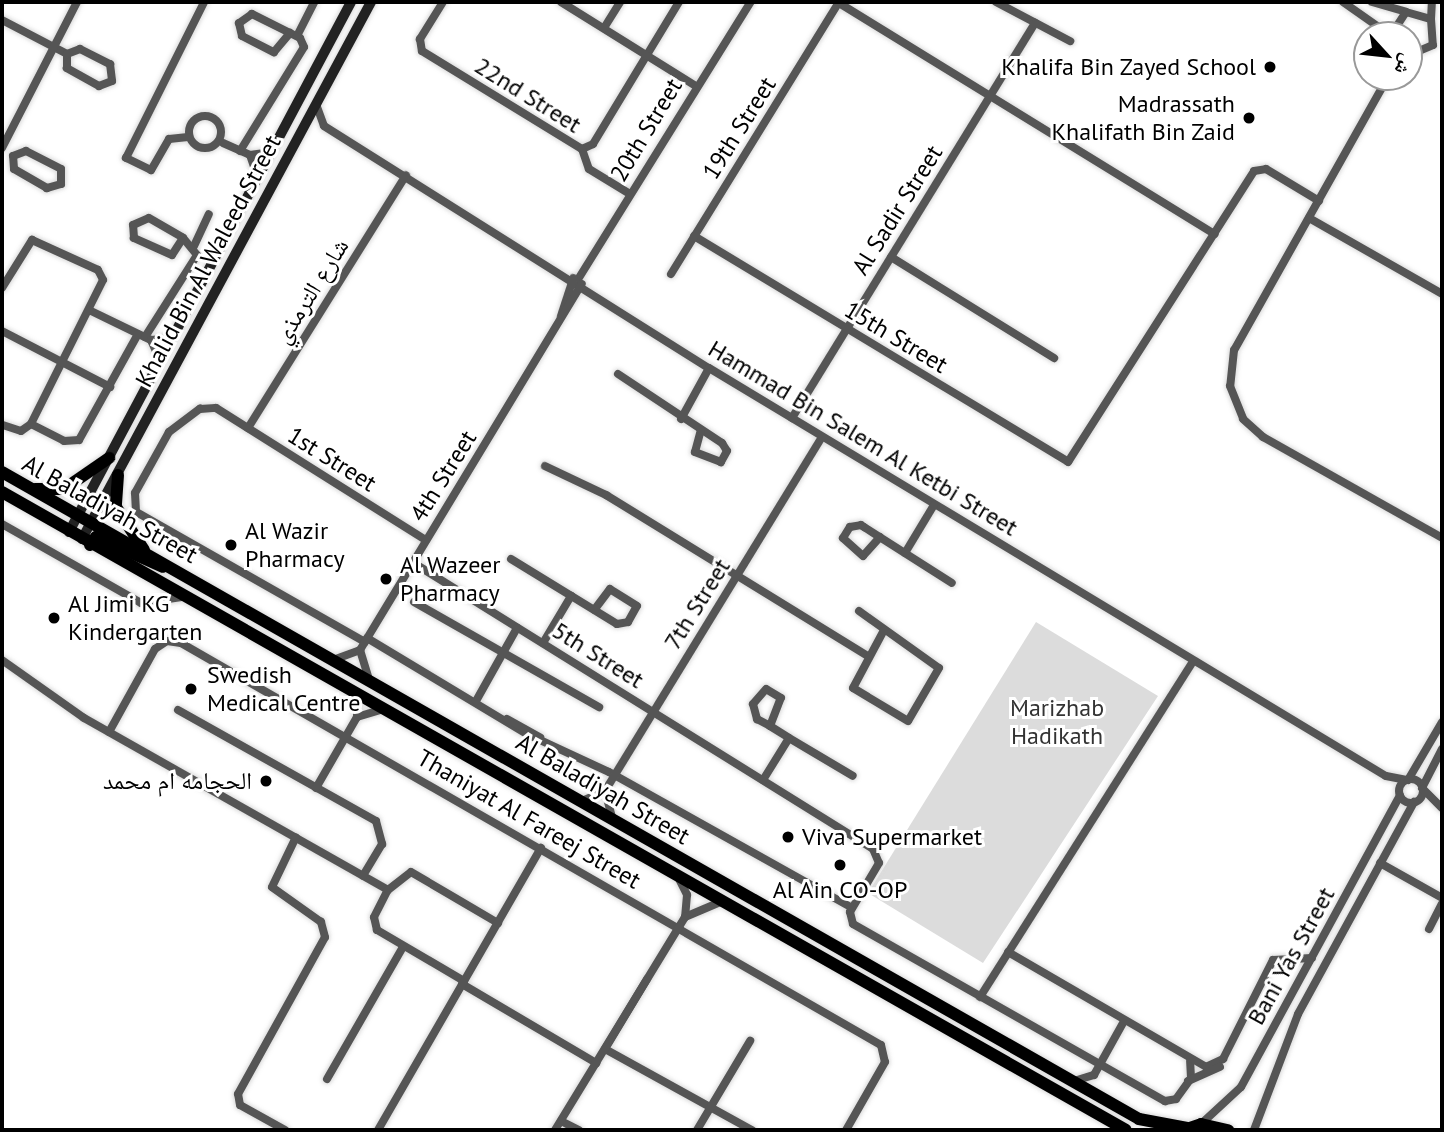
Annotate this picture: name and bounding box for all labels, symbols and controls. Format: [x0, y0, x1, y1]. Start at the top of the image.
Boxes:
north arrow [1353, 21, 1423, 91]
text: ش [1390, 50, 1420, 79]
street label: 22nd Street [470, 51, 586, 139]
place label: Khalifa Bin Zayed School [1001, 53, 1256, 81]
marker: Khalifa Bin Zayed School [1262, 59, 1278, 75]
street label: 19th Street [696, 72, 782, 184]
street label: 20th Street [604, 73, 688, 187]
place label: Madrassath Khalifath Bin Zaid [1051, 90, 1235, 146]
marker: Madrassath Khalifath Bin Zaid [1241, 110, 1257, 126]
street label: Khalid Bin Al Waleed Street [129, 130, 287, 392]
street label: Al Sadir Street [846, 140, 948, 280]
street label: شارع الترمذي [267, 233, 355, 349]
street label: 15th Street [839, 295, 953, 379]
street label: Hammad Bin Salem Al Ketbi Street [703, 334, 1023, 542]
street label: 1st Street [282, 421, 382, 497]
street label: 4th Street [404, 425, 482, 527]
street label: Al Baladiyah Street [18, 449, 202, 569]
place label: Al Wazir Pharmacy [245, 517, 345, 573]
marker: Al Wazir Pharmacy [223, 537, 239, 553]
place label: Al Wazeer Pharmacy [400, 551, 501, 607]
street label: 7th Street [658, 553, 736, 655]
marker: Al Wazeer Pharmacy [378, 571, 394, 587]
place label: Al Jimi KG Kindergarten [68, 590, 202, 646]
marker: Al Jimi KG Kindergarten [46, 610, 62, 626]
street label: 5th Street [547, 616, 649, 694]
place label: Swedish Medical Centre [207, 661, 360, 717]
marker: Swedish Medical Centre [181, 679, 201, 699]
park label: Marizhab Hadikath [1010, 694, 1104, 750]
street label: Al Baladiyah Street [511, 728, 695, 850]
street label: Thaniyat Al Fareej Street [412, 743, 646, 895]
place label: الحجامه ام محمد [103, 767, 252, 795]
marker: الحجامه ام محمد [258, 773, 274, 789]
place label: Viva Supermarket [802, 823, 982, 851]
marker: Viva Supermarket [780, 829, 796, 845]
marker: Al Ain CO-OP [832, 857, 848, 873]
place label: Al Ain CO-OP [772, 876, 908, 904]
street label: Bani Yas Street [1241, 882, 1341, 1030]

